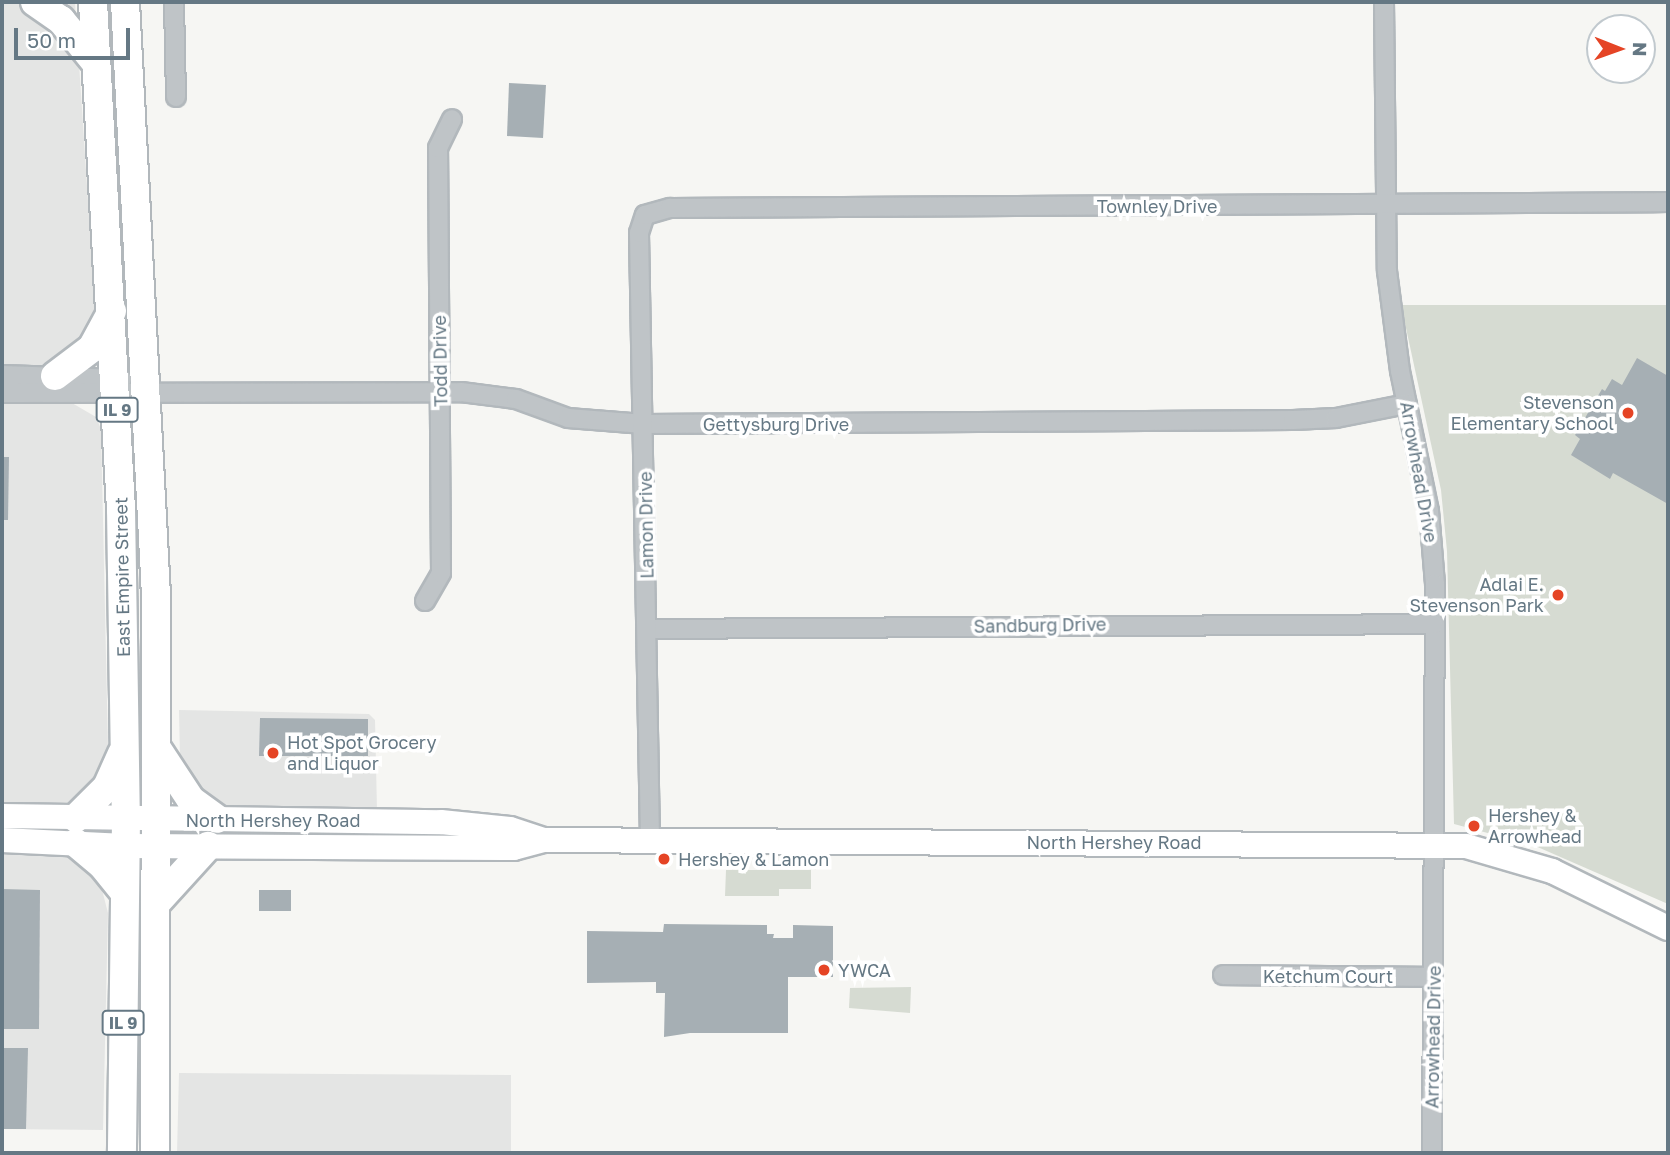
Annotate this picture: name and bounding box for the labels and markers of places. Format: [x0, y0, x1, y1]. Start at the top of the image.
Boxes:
place label: Stevenson Elementary School [1450, 392, 1614, 434]
marker: Stevenson Elementary School [1620, 405, 1636, 421]
place label: Adlai E. Stevenson Park [1409, 574, 1544, 616]
marker: Adlai E. Stevenson Park [1550, 587, 1566, 603]
place label: Hot Spot Grocery and Liquor [287, 732, 436, 774]
marker: Hot Spot Grocery and Liquor [265, 745, 281, 761]
place label: Hershey & Arrowhead [1488, 805, 1582, 848]
marker: Hershey & Arrowhead [1466, 818, 1482, 834]
place label: Hershey & Lamon [678, 848, 829, 870]
marker: Hershey & Lamon [656, 851, 672, 867]
place label: YWCA [838, 959, 891, 981]
marker: YWCA [816, 962, 832, 978]

